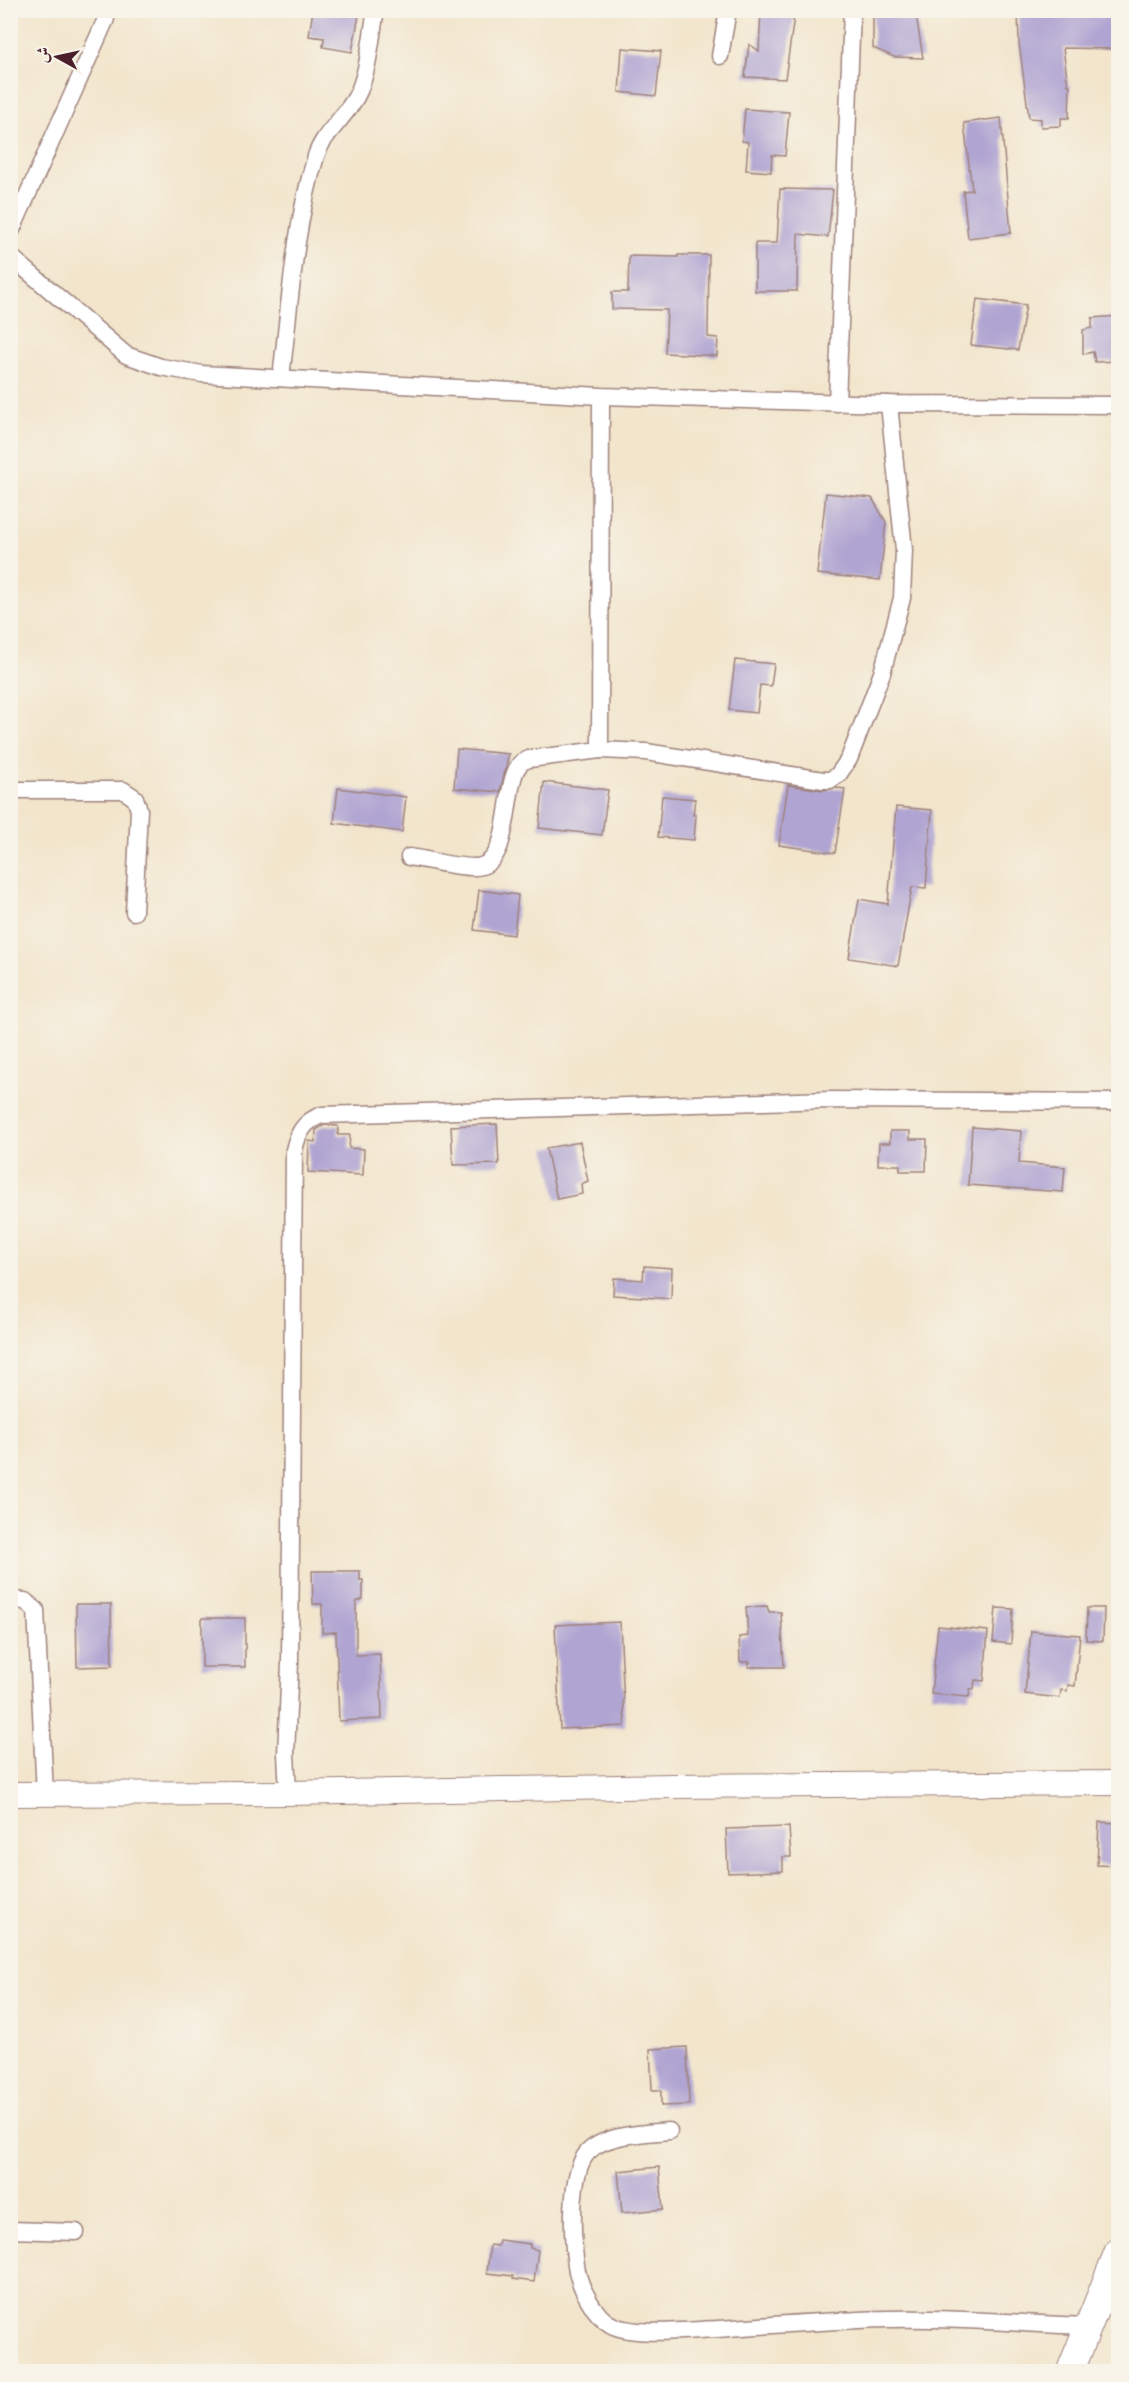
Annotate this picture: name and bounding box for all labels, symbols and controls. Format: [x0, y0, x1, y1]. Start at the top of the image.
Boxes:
north arrow [27, 27, 87, 87]
text: ش [32, 46, 54, 64]

